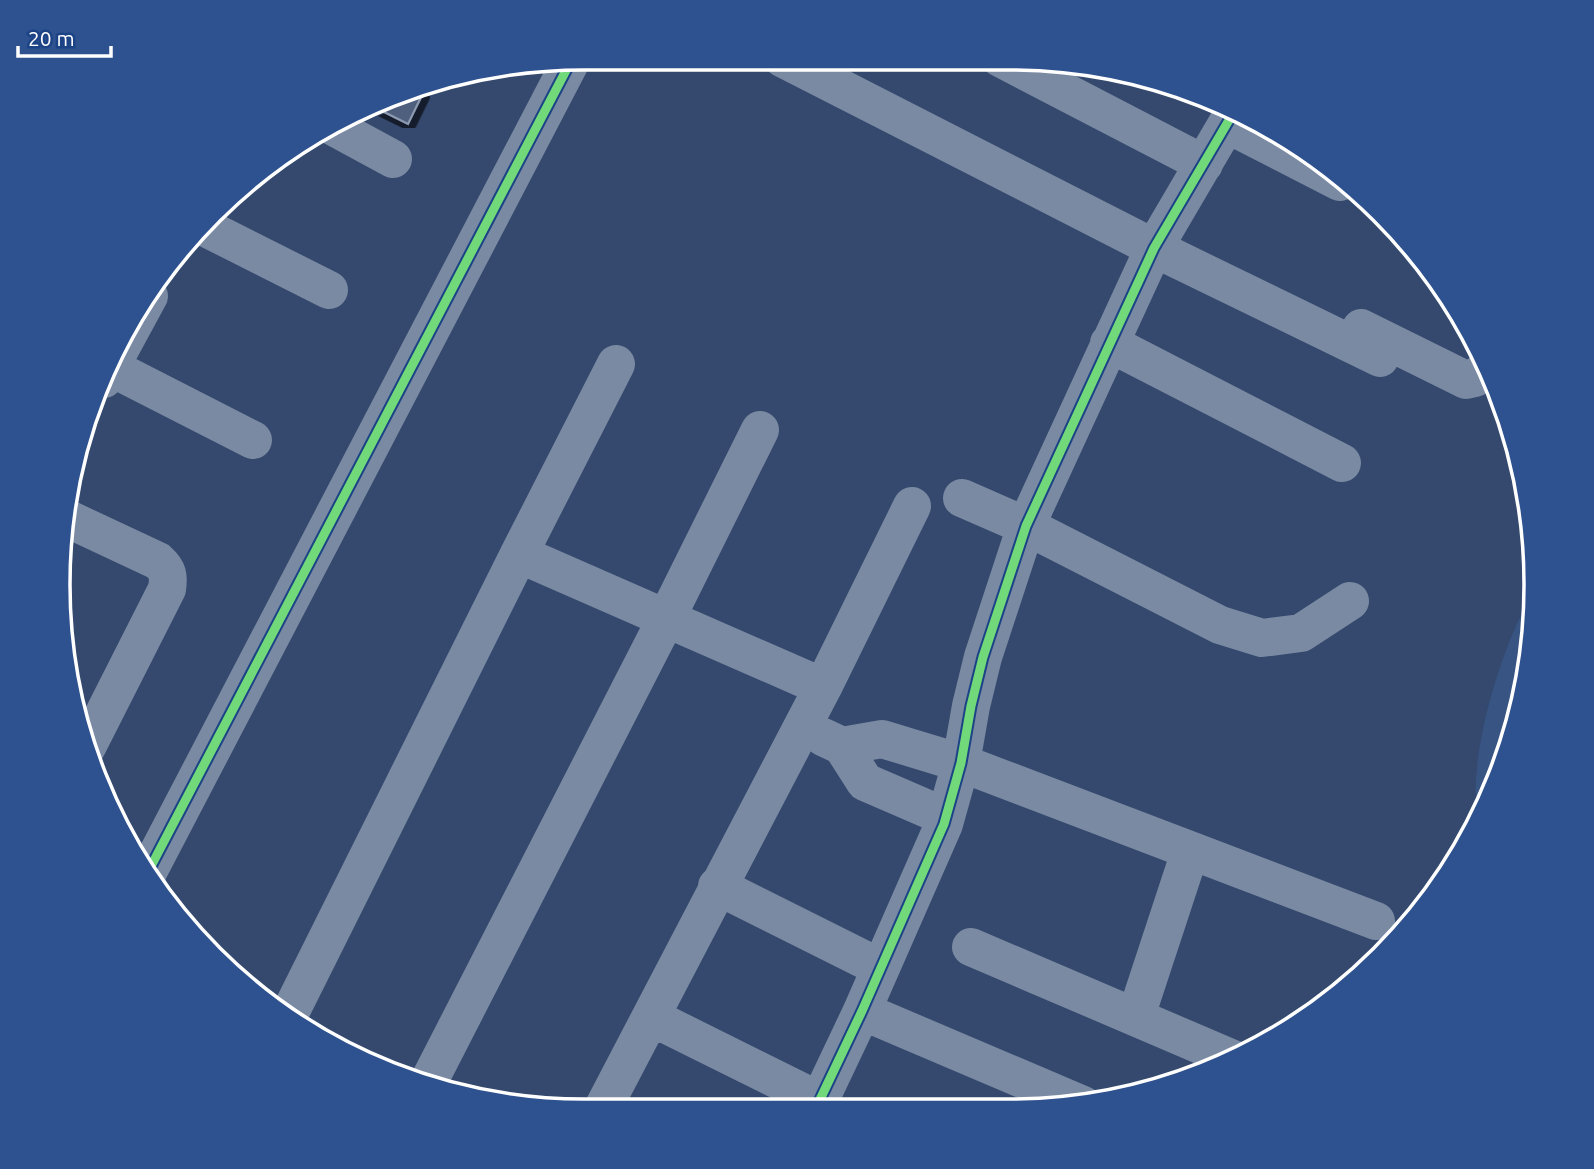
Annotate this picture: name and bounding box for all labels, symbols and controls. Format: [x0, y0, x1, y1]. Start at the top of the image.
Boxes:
scale bar [18, 14, 110, 58]
text: 20 m [28, 26, 75, 50]

